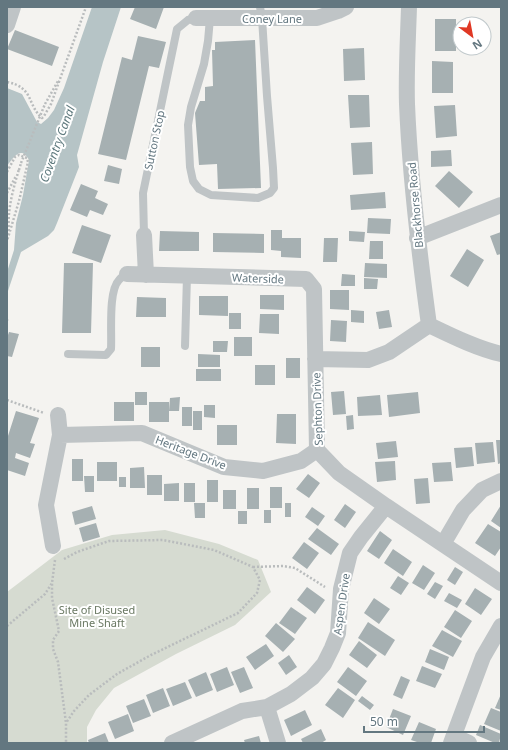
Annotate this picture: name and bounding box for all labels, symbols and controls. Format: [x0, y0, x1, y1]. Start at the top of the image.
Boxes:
street label: Coney Lane [242, 11, 302, 26]
north arrow [452, 16, 492, 56]
text: N [470, 36, 485, 54]
water label: Coventry Canal [35, 103, 79, 185]
street label: Sutton Stop [140, 109, 168, 171]
street label: Blackhorse Road [404, 161, 426, 249]
street label: Waterside [232, 270, 284, 286]
street label: Sephton Drive [308, 372, 326, 446]
street label: Heritage Drive [153, 432, 229, 472]
street label: Aspen Drive [329, 572, 353, 636]
park label: Site of Disused Mine Shaft [59, 602, 135, 630]
scale bar [364, 708, 484, 734]
text: 50 m [370, 713, 398, 730]

